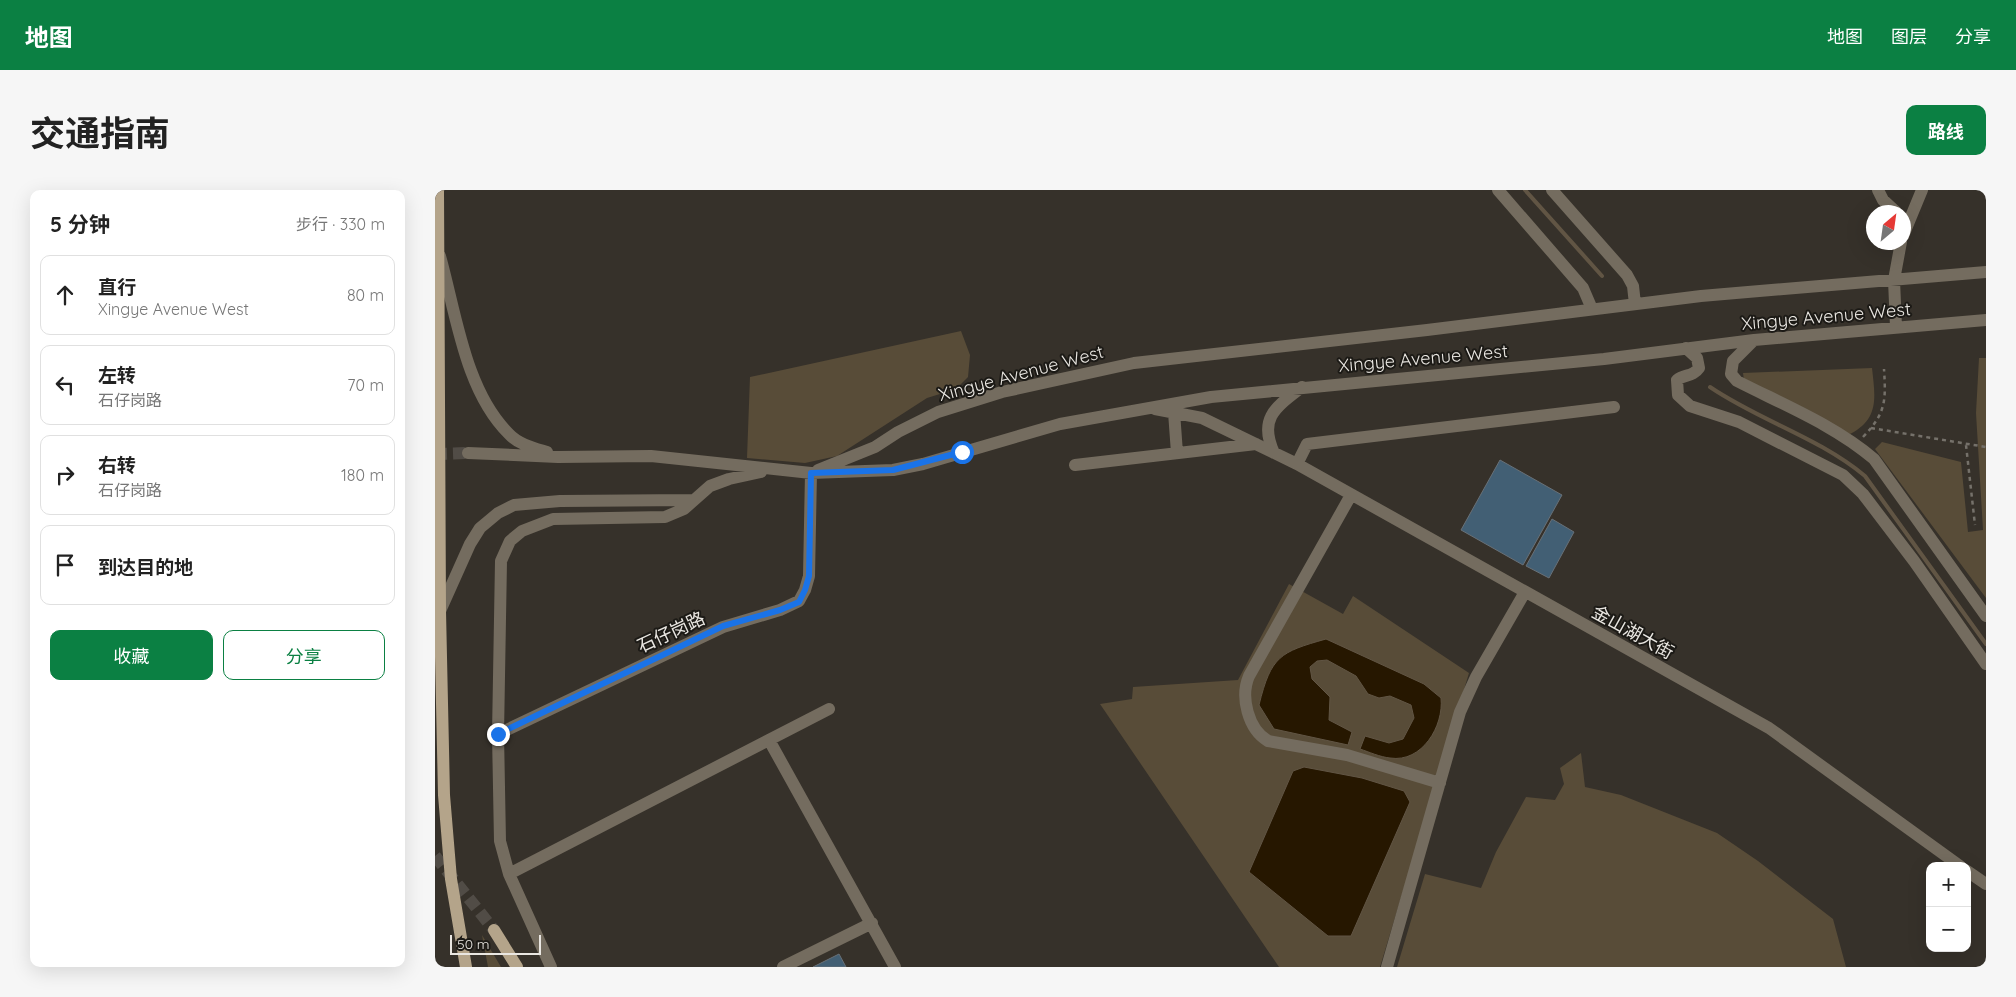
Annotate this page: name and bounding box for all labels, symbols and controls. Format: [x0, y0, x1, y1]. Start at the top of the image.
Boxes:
text: 地图 [25, 22, 73, 52]
text: 地图 [1827, 25, 1863, 48]
text: 图层 [1891, 25, 1927, 48]
text: 分享 [1955, 25, 1991, 48]
button: 路线 [1906, 105, 1986, 155]
text: 交通指南 [30, 111, 170, 155]
north arrow [1866, 205, 1911, 250]
text: 5 分钟 [50, 211, 110, 237]
text: 步行 · 330 m [296, 214, 385, 234]
text: 直行 [98, 275, 136, 299]
icon: ahead [51, 281, 79, 309]
text: 80 m [347, 285, 384, 305]
street label: Xingye Avenue West [1740, 297, 1912, 335]
text: Xingye Avenue West [98, 299, 249, 319]
street label: Xingye Avenue West [1337, 339, 1509, 377]
street label: Xingye Avenue West [936, 340, 1106, 406]
text: 左转 [98, 363, 136, 387]
icon: left [51, 371, 79, 399]
text: 70 m [347, 375, 384, 395]
text: 石仔岗路 [98, 390, 162, 410]
route start [951, 441, 974, 464]
text: 右转 [98, 453, 136, 477]
icon: right [51, 461, 79, 489]
text: 180 m [341, 465, 384, 485]
text: 石仔岗路 [98, 480, 162, 500]
icon: arrive [51, 551, 79, 579]
text: 到达目的地 [98, 555, 193, 579]
street label: 金山湖大街 [1588, 600, 1678, 664]
street label: 石仔岗路 [634, 606, 708, 658]
button: 收藏 [50, 630, 213, 680]
button: 分享 [223, 630, 385, 680]
route end [487, 723, 510, 746]
map controls [1926, 862, 1971, 952]
button: + [1926, 862, 1971, 907]
button: − [1926, 907, 1971, 952]
scale bar [450, 932, 541, 955]
text: 50 m [457, 935, 490, 953]

